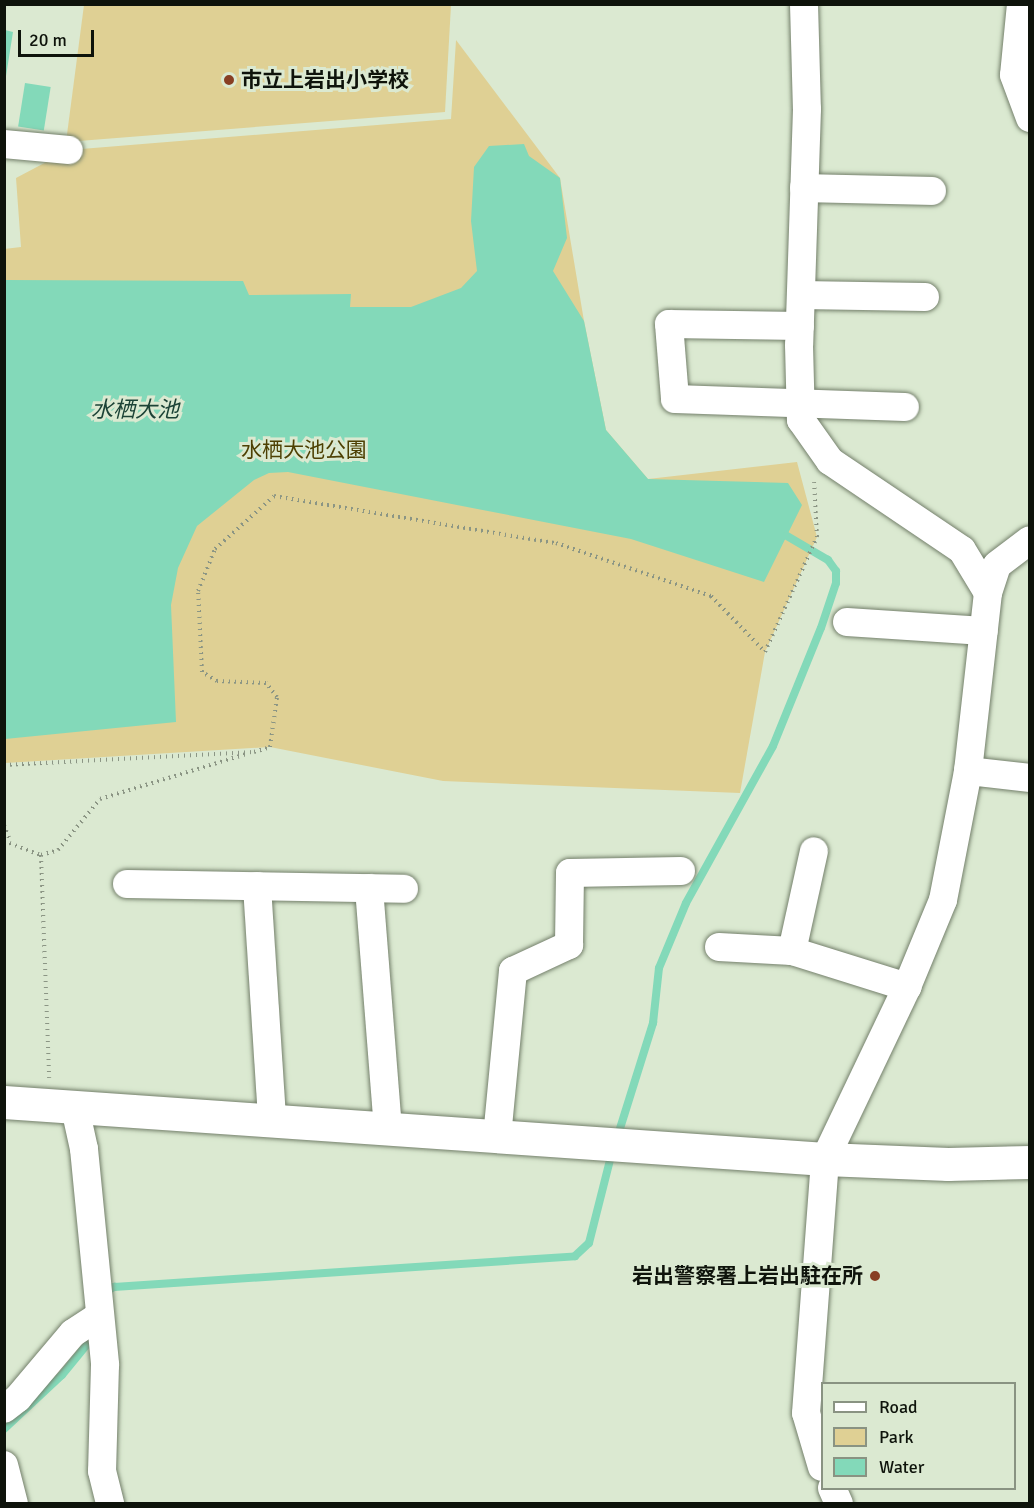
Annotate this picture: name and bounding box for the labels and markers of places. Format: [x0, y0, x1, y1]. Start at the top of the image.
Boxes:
place label: 市立上岩出小学校 [241, 67, 409, 93]
marker: 市立上岩出小学校 [222, 73, 236, 87]
place label: 岩出警察署上岩出駐在所 [632, 1263, 863, 1289]
marker: 岩出警察署上岩出駐在所 [868, 1269, 882, 1283]

